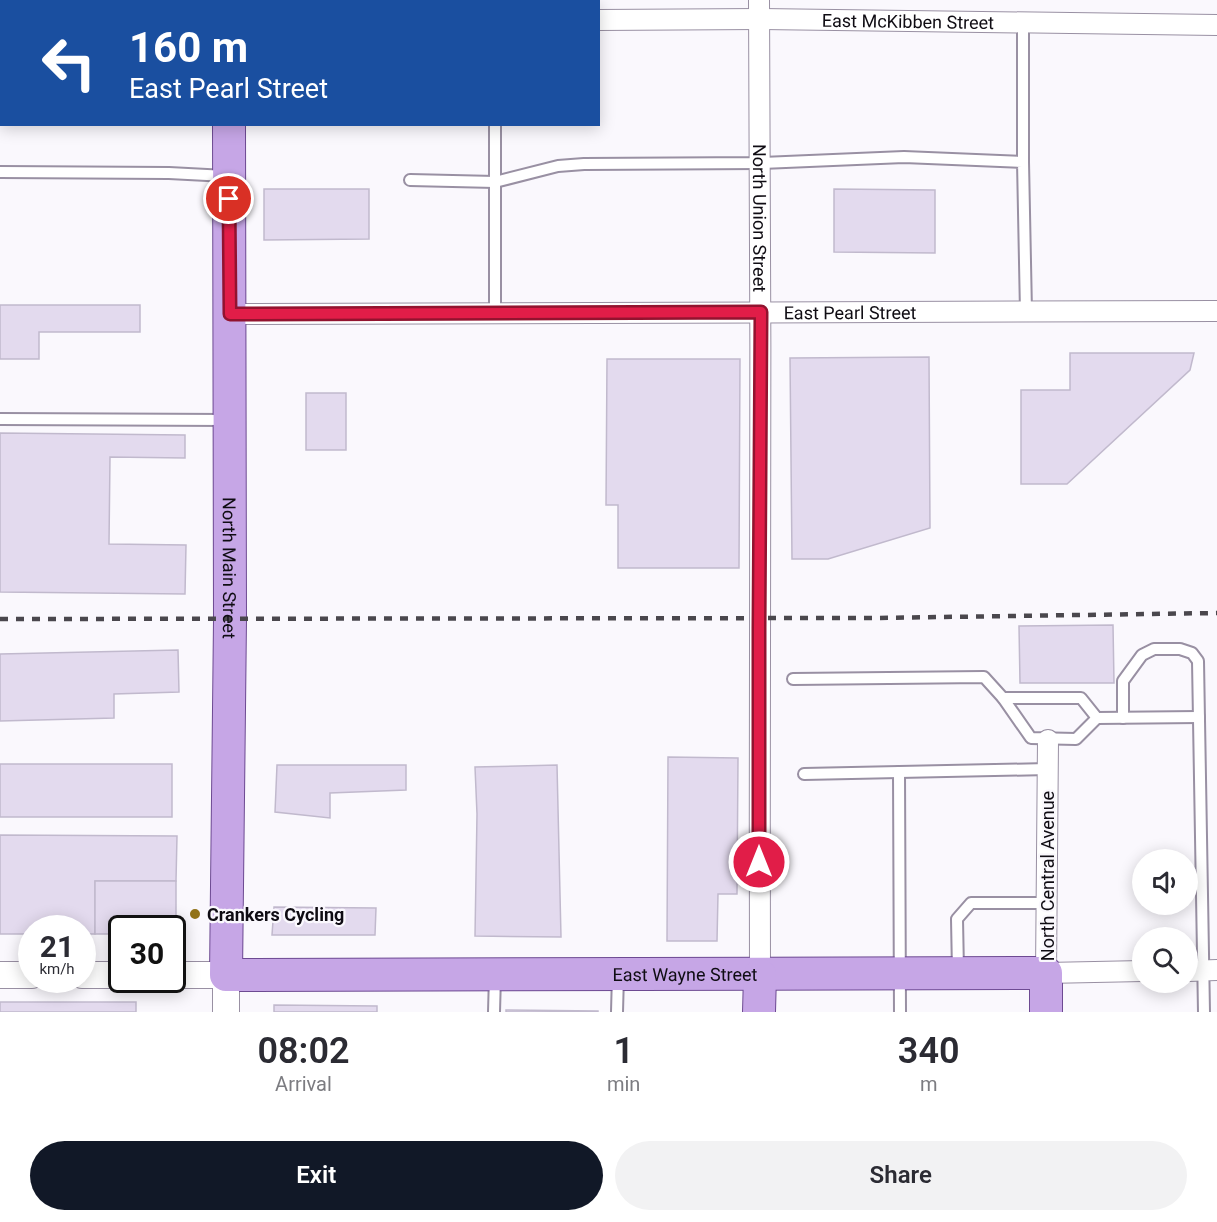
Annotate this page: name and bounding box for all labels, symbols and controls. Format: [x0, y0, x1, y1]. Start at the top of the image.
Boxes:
street label: East McKibben Street [822, 9, 994, 33]
text: 160 m [129, 23, 248, 72]
icon: left [30, 24, 108, 102]
text: East Pearl Street [129, 73, 328, 105]
street label: North Union Street [749, 144, 771, 292]
pin [203, 173, 254, 224]
icon: arrive [212, 182, 245, 215]
street label: East Pearl Street [784, 301, 917, 323]
street label: North Main Street [219, 497, 241, 639]
street label: North Central Avenue [1037, 791, 1058, 961]
position arrow [727, 830, 791, 894]
map controls [1132, 849, 1198, 993]
button: sound [1132, 849, 1198, 915]
place label: Crankers Cycling [207, 904, 344, 925]
marker: Crankers Cycling [188, 907, 202, 921]
speed limit sign: 30 [108, 915, 186, 993]
button: search [1132, 927, 1198, 993]
text: 21 [40, 929, 74, 964]
text: km/h [39, 960, 75, 978]
street label: East Wayne Street [612, 963, 758, 985]
text: 08:02 [257, 1030, 350, 1072]
text: 1 [613, 1030, 634, 1072]
text: 340 [898, 1030, 960, 1072]
text: Arrival [275, 1072, 332, 1096]
text: min [607, 1072, 640, 1096]
text: m [920, 1072, 937, 1096]
button: Exit [30, 1141, 603, 1210]
button: Share [615, 1141, 1187, 1210]

